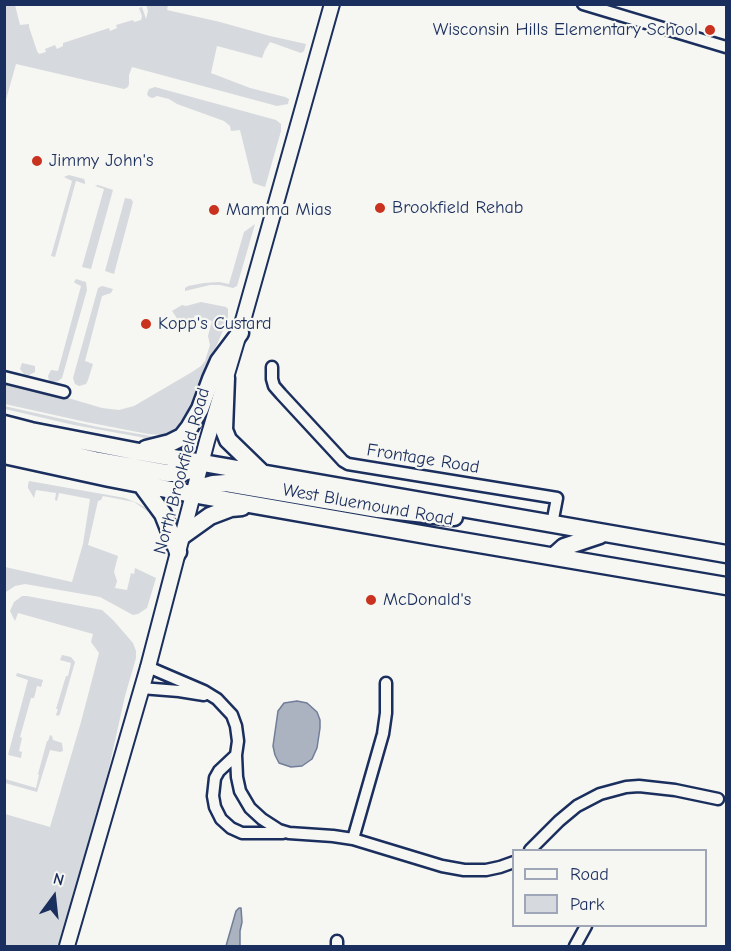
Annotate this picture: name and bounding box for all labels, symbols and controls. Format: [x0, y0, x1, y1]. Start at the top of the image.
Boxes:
place label: Wisconsin Hills Elementary School [433, 19, 698, 41]
marker: Wisconsin Hills Elementary School [703, 23, 717, 37]
place label: Jimmy John's [49, 150, 154, 172]
marker: Jimmy John's [30, 154, 44, 168]
place label: Brookfield Rehab [392, 197, 523, 219]
place label: Mamma Mias [226, 199, 331, 221]
marker: Brookfield Rehab [373, 201, 387, 215]
marker: Mamma Mias [207, 203, 221, 217]
place label: Kopp's Custard [158, 313, 272, 335]
marker: Kopp's Custard [139, 317, 153, 331]
street label: North Brookfield Road [149, 385, 215, 557]
street label: Frontage Road [365, 439, 481, 479]
street label: West Bluemound Road [281, 479, 455, 531]
place label: McDonald's [383, 589, 471, 611]
marker: McDonald's [364, 593, 378, 607]
legend [512, 849, 707, 927]
text: Road [570, 864, 609, 885]
north arrow [24, 867, 84, 927]
text: N [51, 870, 66, 890]
text: Park [570, 894, 604, 915]

